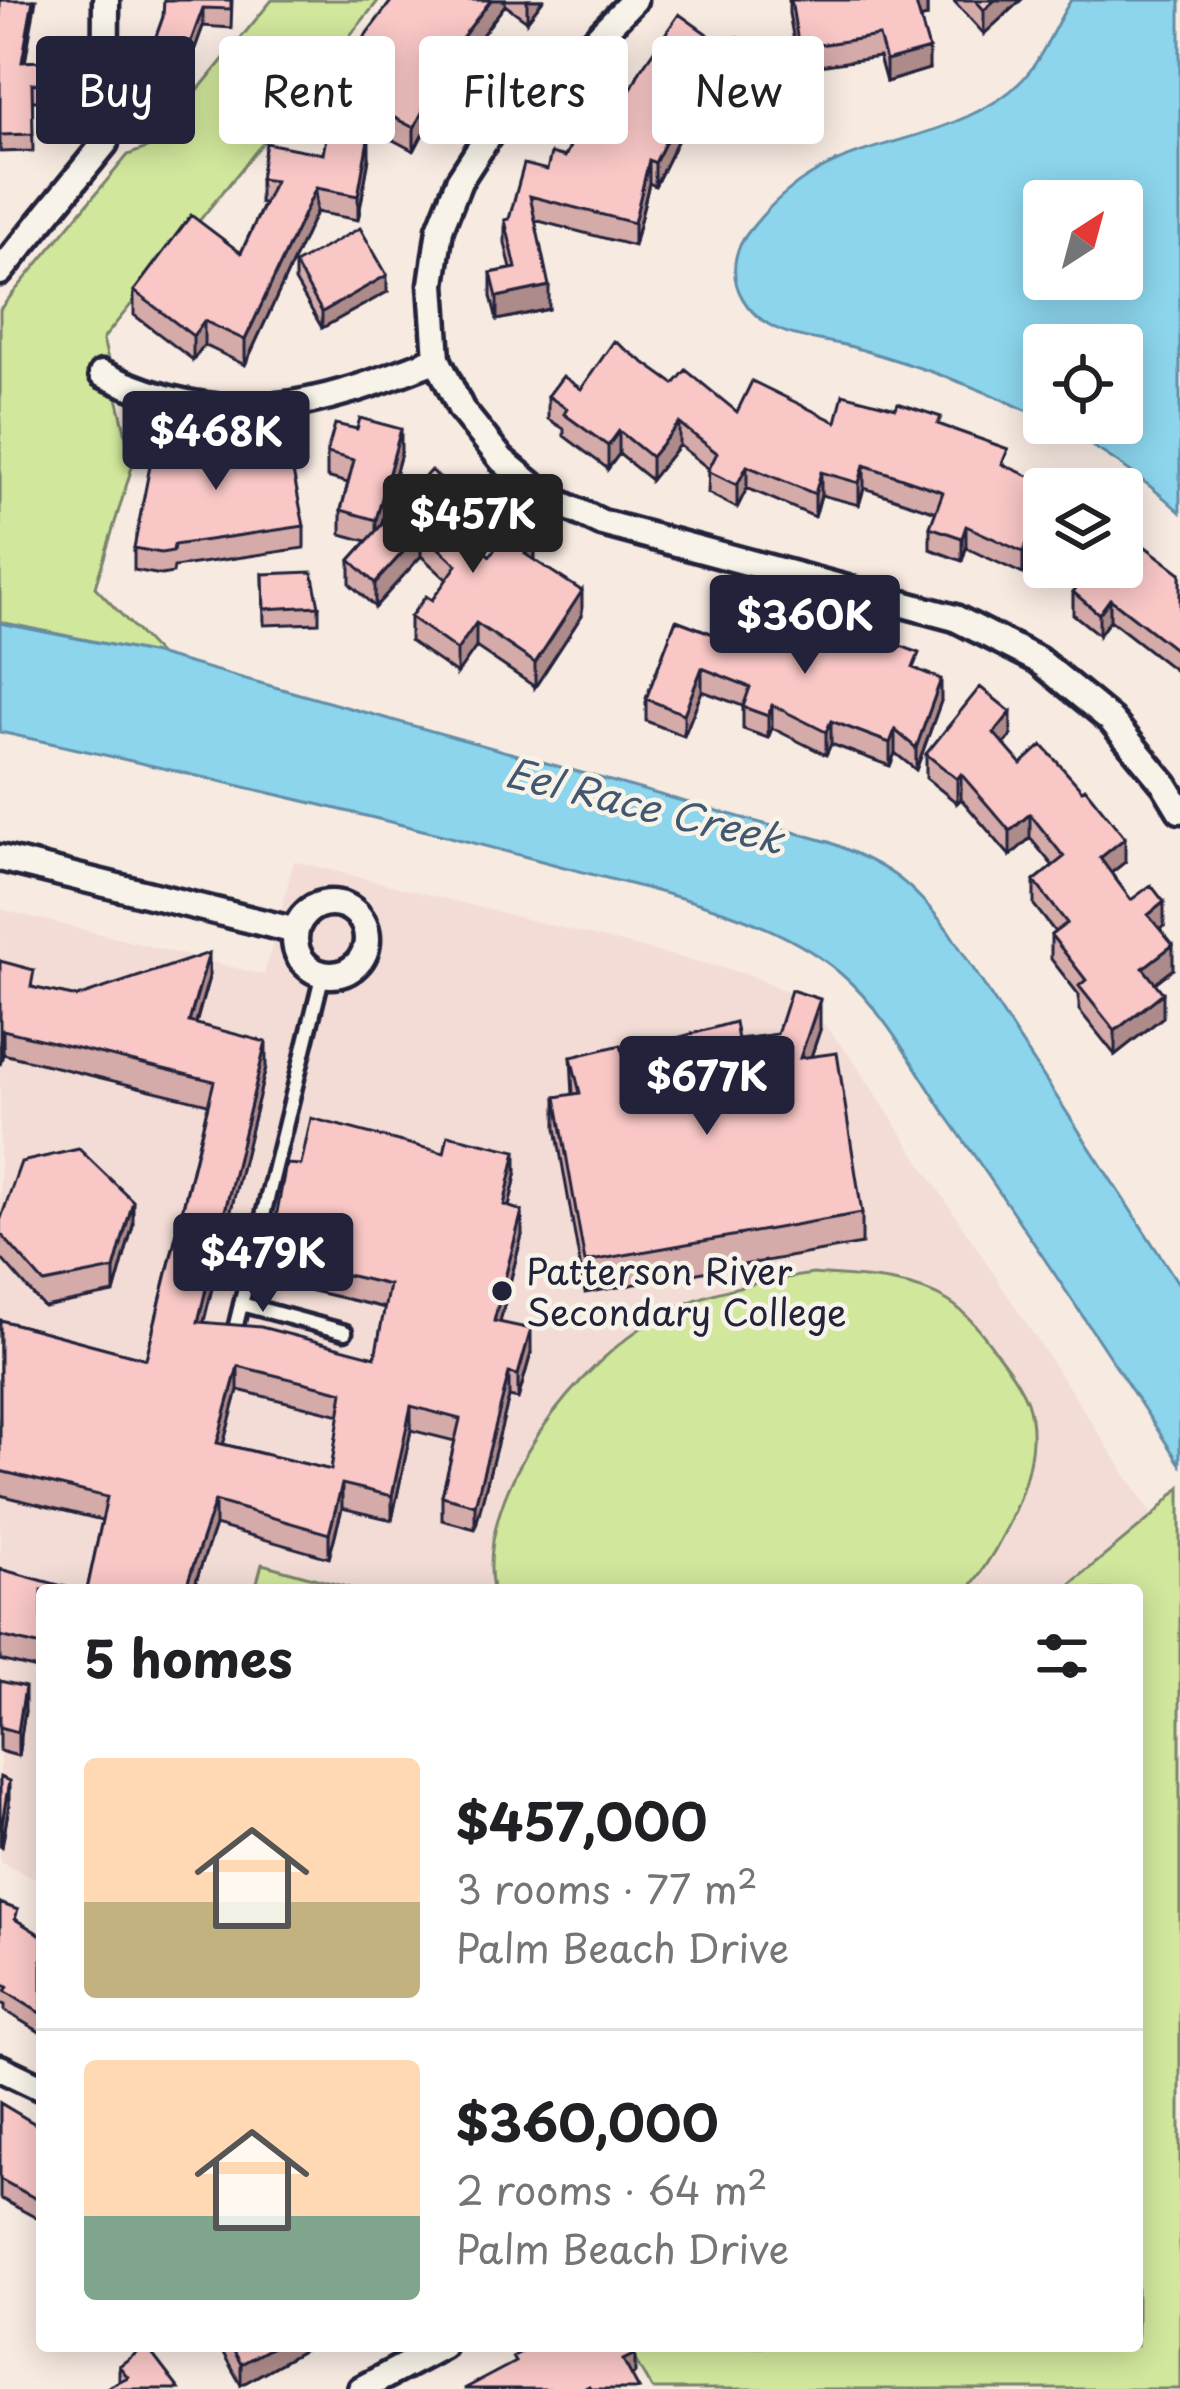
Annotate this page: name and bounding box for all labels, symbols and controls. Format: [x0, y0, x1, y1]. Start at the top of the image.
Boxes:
chip: Buy [36, 36, 195, 144]
chip: Rent [219, 36, 395, 144]
chip: Filters [419, 36, 628, 144]
chip: New [652, 36, 824, 144]
north arrow [1023, 180, 1143, 300]
map controls [1023, 180, 1143, 588]
button: locate [1023, 324, 1143, 444]
pin: $468K [132, 391, 300, 493]
text: $468K [150, 400, 282, 459]
button: layers [1023, 468, 1143, 588]
pin: $457K [389, 474, 557, 576]
text: $457K [410, 483, 536, 542]
pin: $360K [721, 575, 889, 677]
text: $360K [737, 584, 873, 643]
water label: Eel Race Creek [500, 741, 792, 868]
pin: $677K [623, 1036, 791, 1138]
text: $677K [646, 1045, 768, 1104]
pin: $479K [179, 1213, 347, 1315]
text: $479K [200, 1222, 326, 1281]
place label: Patterson River Secondary College [526, 1243, 847, 1338]
marker: Patterson River Secondary College [489, 1278, 515, 1304]
text: 5 homes [84, 1618, 293, 1695]
icon: filters [1029, 1623, 1095, 1689]
text: $457,000 [456, 1781, 707, 1858]
icon: home [180, 1806, 324, 1950]
text: 3 rooms · 77 m² [456, 1858, 758, 1917]
text: Palm Beach Drive [456, 1917, 789, 1976]
text: $360,000 [456, 2082, 719, 2159]
icon: home [180, 2108, 324, 2252]
text: 2 rooms · 64 m² [456, 2159, 768, 2218]
text: Palm Beach Drive [456, 2218, 789, 2277]

